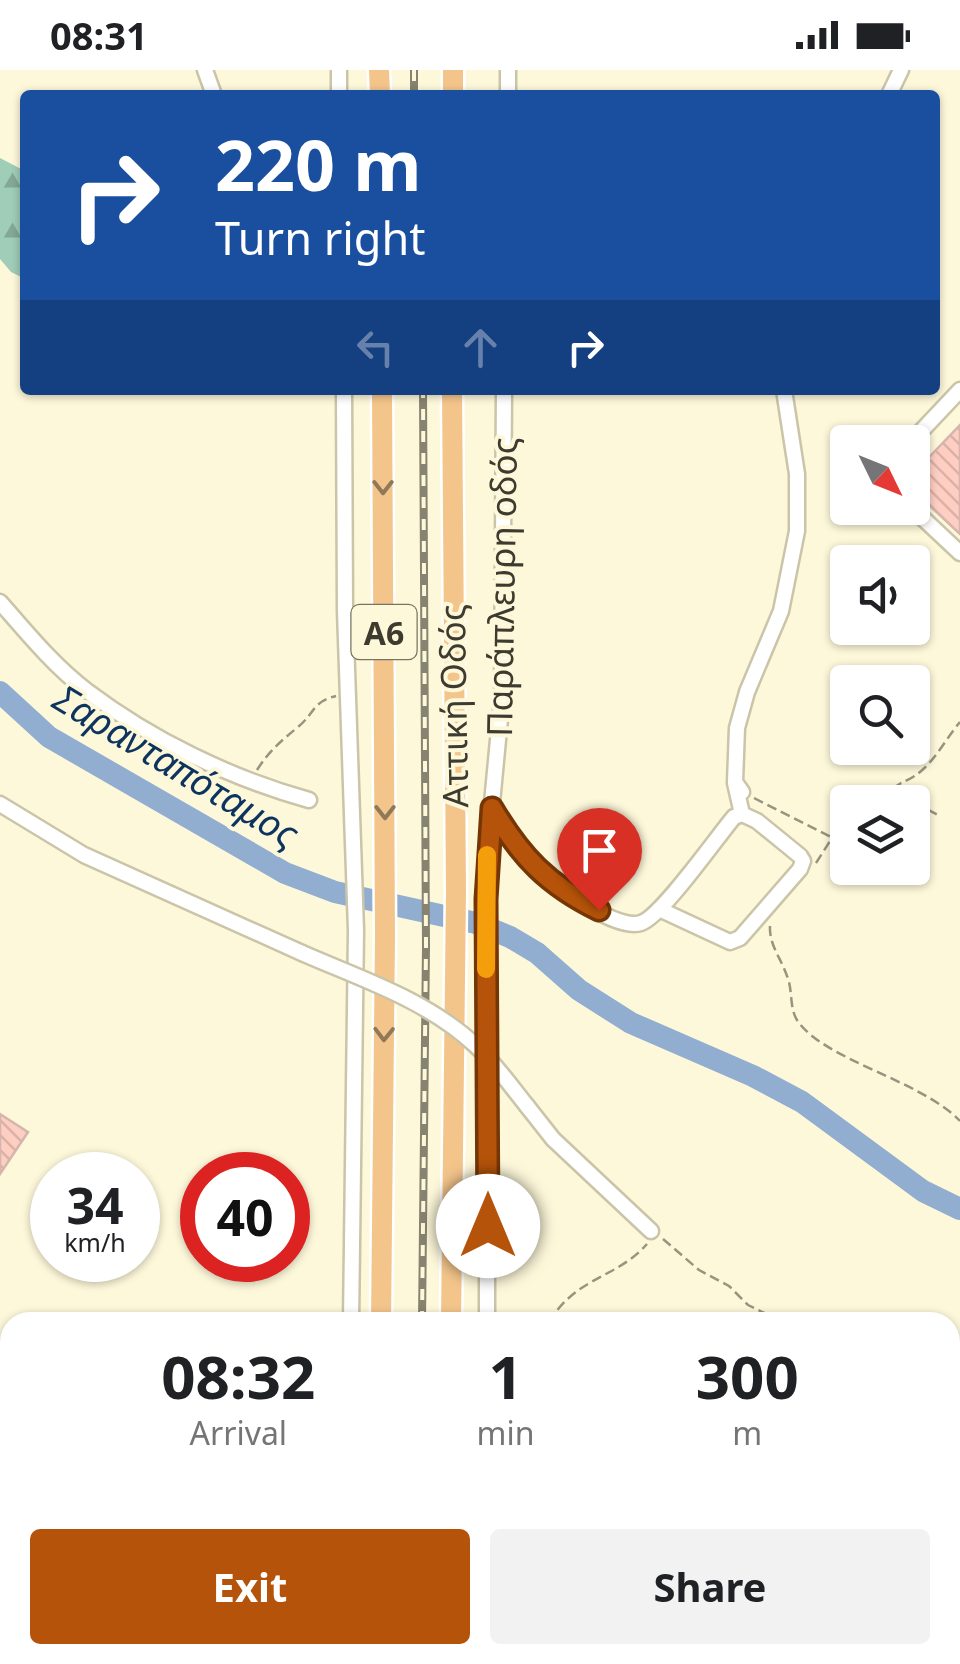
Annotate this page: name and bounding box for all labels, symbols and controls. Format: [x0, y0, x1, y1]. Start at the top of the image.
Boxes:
text: 08:31 [50, 9, 148, 61]
text: 220 m [215, 116, 422, 212]
icon: right [50, 130, 180, 260]
text: Turn right [215, 207, 426, 268]
icon: left [348, 320, 403, 375]
icon: ahead [453, 320, 508, 375]
icon: right [558, 320, 613, 375]
north arrow [830, 425, 930, 525]
map controls [830, 425, 930, 885]
street label: Παράπλευρη οδός [475, 437, 527, 737]
one-way arrow [372, 480, 393, 496]
button: sound [830, 545, 930, 645]
street label: Αττική Οδός [428, 604, 478, 808]
road number: Α6 [352, 605, 416, 659]
button: search [830, 665, 930, 765]
water label: Σαρανταπόταμος [44, 671, 310, 859]
button: layers [830, 785, 930, 885]
one-way arrow [374, 806, 396, 821]
pin [557, 808, 642, 911]
icon: arrive [572, 823, 627, 878]
one-way arrow [373, 1026, 395, 1042]
speed limit sign: 40 [180, 1152, 310, 1282]
text: 34 [66, 1171, 124, 1239]
position arrow [436, 1174, 540, 1278]
text: km/h [64, 1225, 126, 1259]
text: 08:32 [161, 1335, 315, 1417]
text: 1 [488, 1335, 523, 1417]
text: 300 [696, 1335, 799, 1417]
text: Arrival [190, 1411, 287, 1454]
text: min [477, 1411, 535, 1454]
text: m [732, 1411, 762, 1454]
button: Exit [30, 1529, 470, 1644]
button: Share [490, 1529, 930, 1644]

